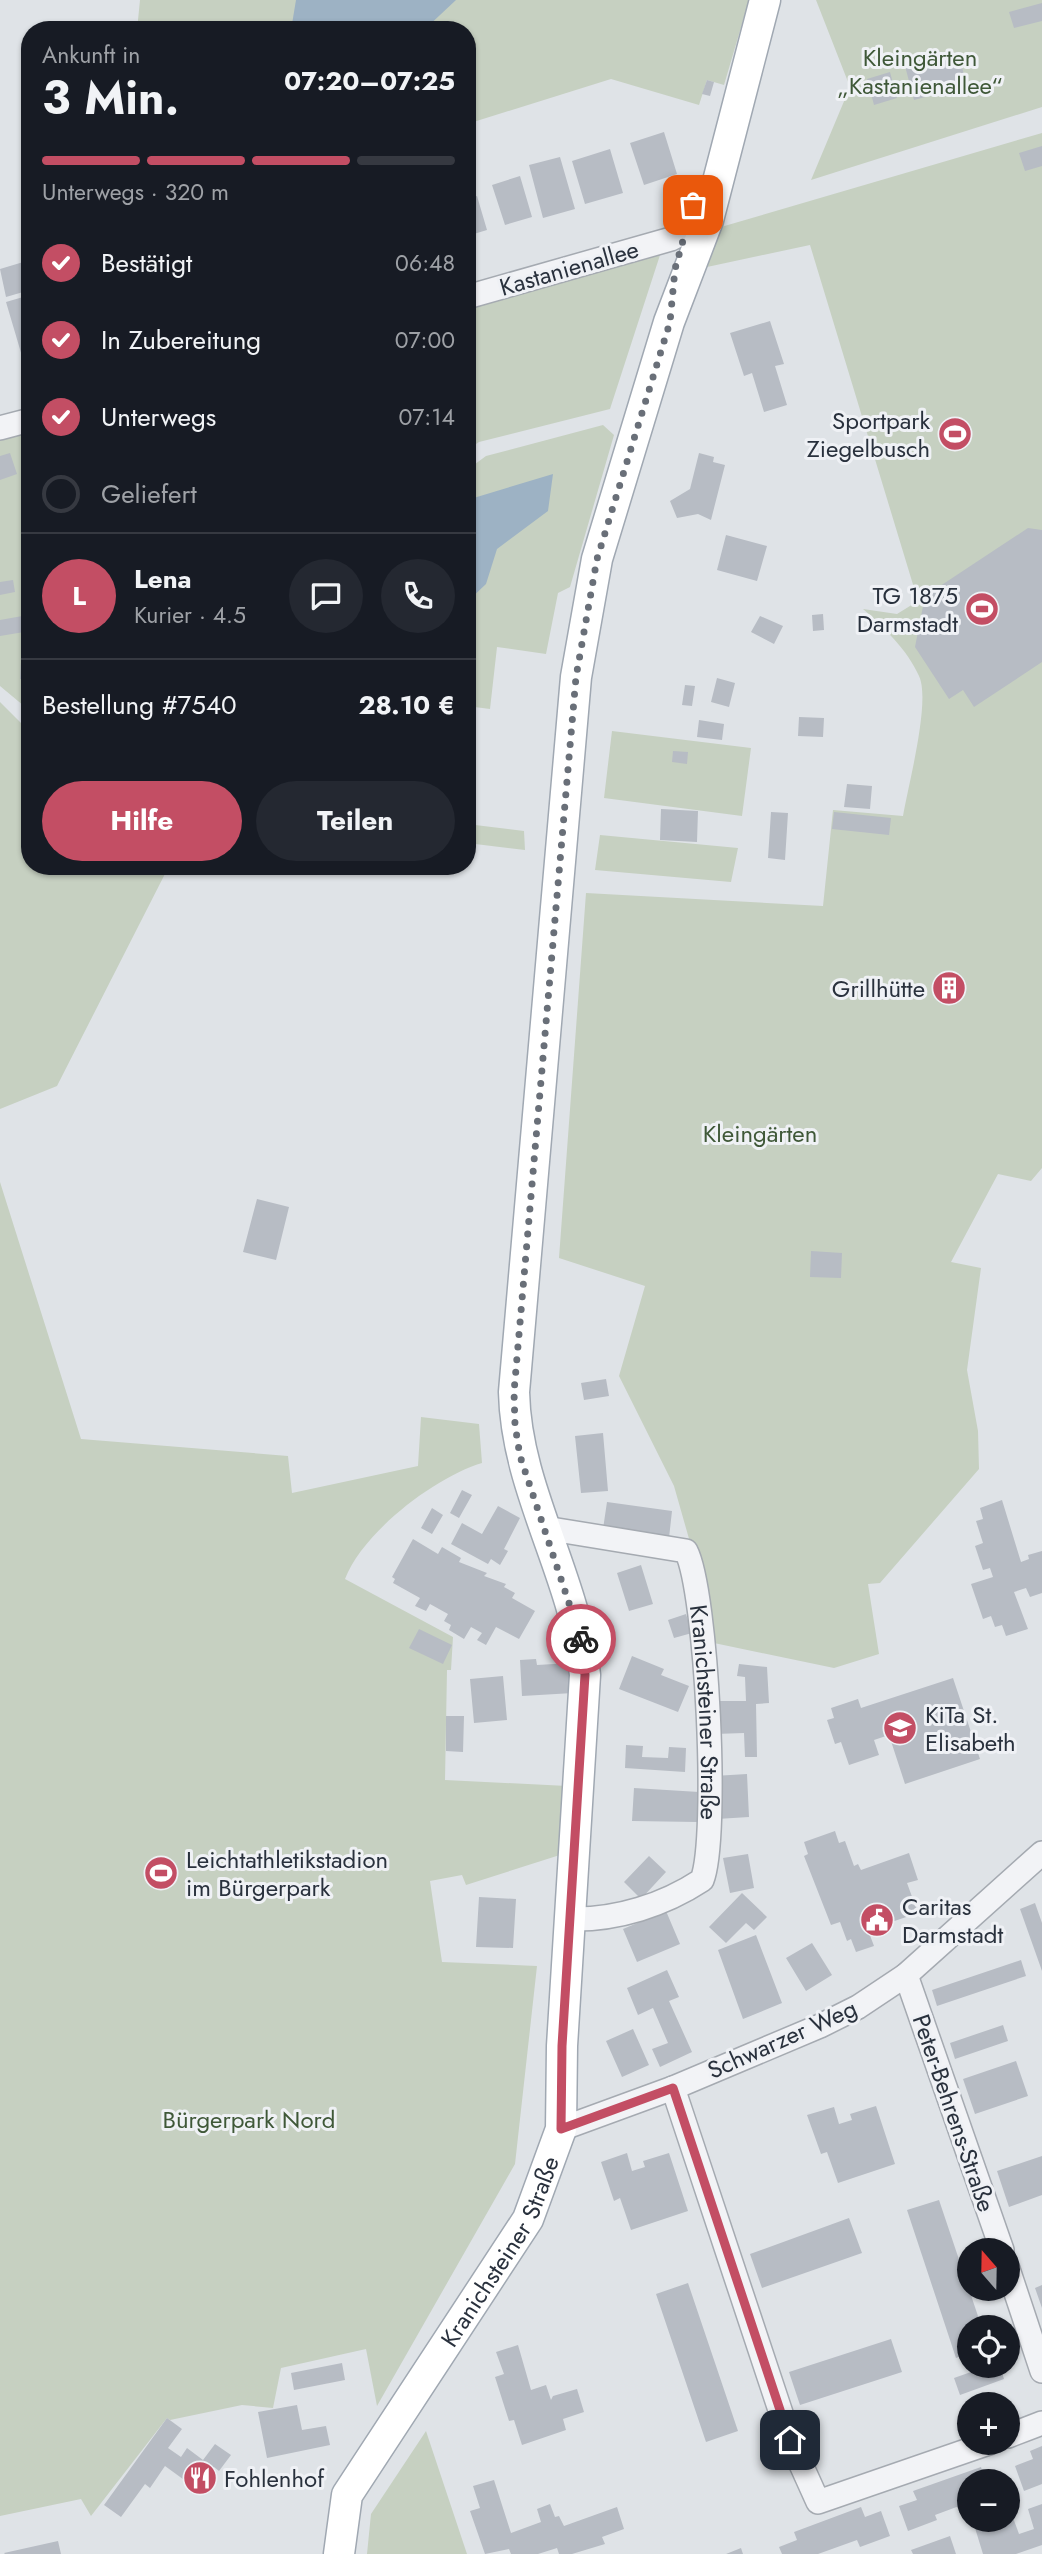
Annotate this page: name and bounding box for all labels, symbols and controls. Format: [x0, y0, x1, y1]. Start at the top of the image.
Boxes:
text: Ankunft in [42, 38, 140, 72]
park label: Kleingärten „Kastanienallee“ [837, 40, 1003, 103]
text: 07:20–07:25 [284, 62, 455, 100]
text: 3 Min. [42, 65, 179, 131]
text: Unterwegs · 320 m [42, 175, 229, 209]
pin [663, 175, 723, 235]
icon: bag [674, 186, 712, 224]
street label: Kastanienallee [495, 231, 643, 305]
icon: check [42, 244, 80, 282]
text: Bestätigt [101, 244, 192, 282]
text: 06:48 [395, 246, 455, 280]
icon: check [42, 321, 80, 359]
text: In Zubereitung [101, 321, 261, 359]
text: 07:00 [395, 323, 455, 357]
icon: check [42, 398, 80, 436]
text: Unterwegs [101, 398, 216, 436]
text: 07:14 [398, 400, 455, 434]
place label: Sportpark Ziegelbusch [807, 403, 930, 466]
sports icon: Sportpark Ziegelbusch [936, 415, 974, 453]
text: Geliefert [101, 475, 197, 513]
button: chat [289, 559, 363, 633]
button: phone [381, 559, 455, 633]
text: Lena [134, 560, 192, 598]
text: L [72, 577, 86, 615]
place label: TG 1875 Darmstadt [857, 578, 958, 641]
sports icon: TG 1875 Darmstadt [963, 590, 1001, 628]
text: Kurier · 4.5 [134, 598, 246, 632]
text: Bestellung #7540 [42, 686, 237, 724]
text: 28.10 € [358, 686, 455, 724]
button: Hilfe [42, 781, 242, 861]
button: Teilen [256, 781, 455, 861]
building icon: Grillhütte [930, 969, 968, 1007]
place label: Grillhütte [832, 971, 925, 1006]
park label: Kleingärten [703, 1116, 817, 1151]
street label: Kranichsteiner Straße [681, 1602, 728, 1820]
courier [546, 1604, 616, 1674]
icon: bike [562, 1620, 600, 1658]
place label: KiTa St. Elisabeth [925, 1697, 1016, 1760]
school or university icon: KiTa St. Elisabeth [881, 1709, 919, 1747]
place label: Leichtathletikstadion im Bürgerpark [186, 1842, 388, 1905]
sports icon: Leichtathletikstadion im Bürgerpark [142, 1854, 180, 1892]
place label: Caritas Darmstadt [902, 1889, 1003, 1952]
public building icon: Caritas Darmstadt [858, 1901, 896, 1939]
street label: Schwarzer Weg [702, 1990, 862, 2088]
street label: Peter-Behrens-Straße [904, 2010, 1004, 2216]
park label: Bürgerpark Nord [163, 2102, 335, 2137]
street label: Kranichsteiner Straße [431, 2151, 567, 2353]
north arrow [957, 2238, 1020, 2301]
map controls [957, 2238, 1020, 2532]
button: locate [957, 2315, 1020, 2378]
button: + [957, 2392, 1020, 2455]
pin [760, 2410, 820, 2470]
icon: home [771, 2421, 809, 2459]
restaurant icon: Fohlenhof [181, 2459, 219, 2497]
place label: Fohlenhof [224, 2461, 325, 2496]
button: − [957, 2469, 1020, 2532]

